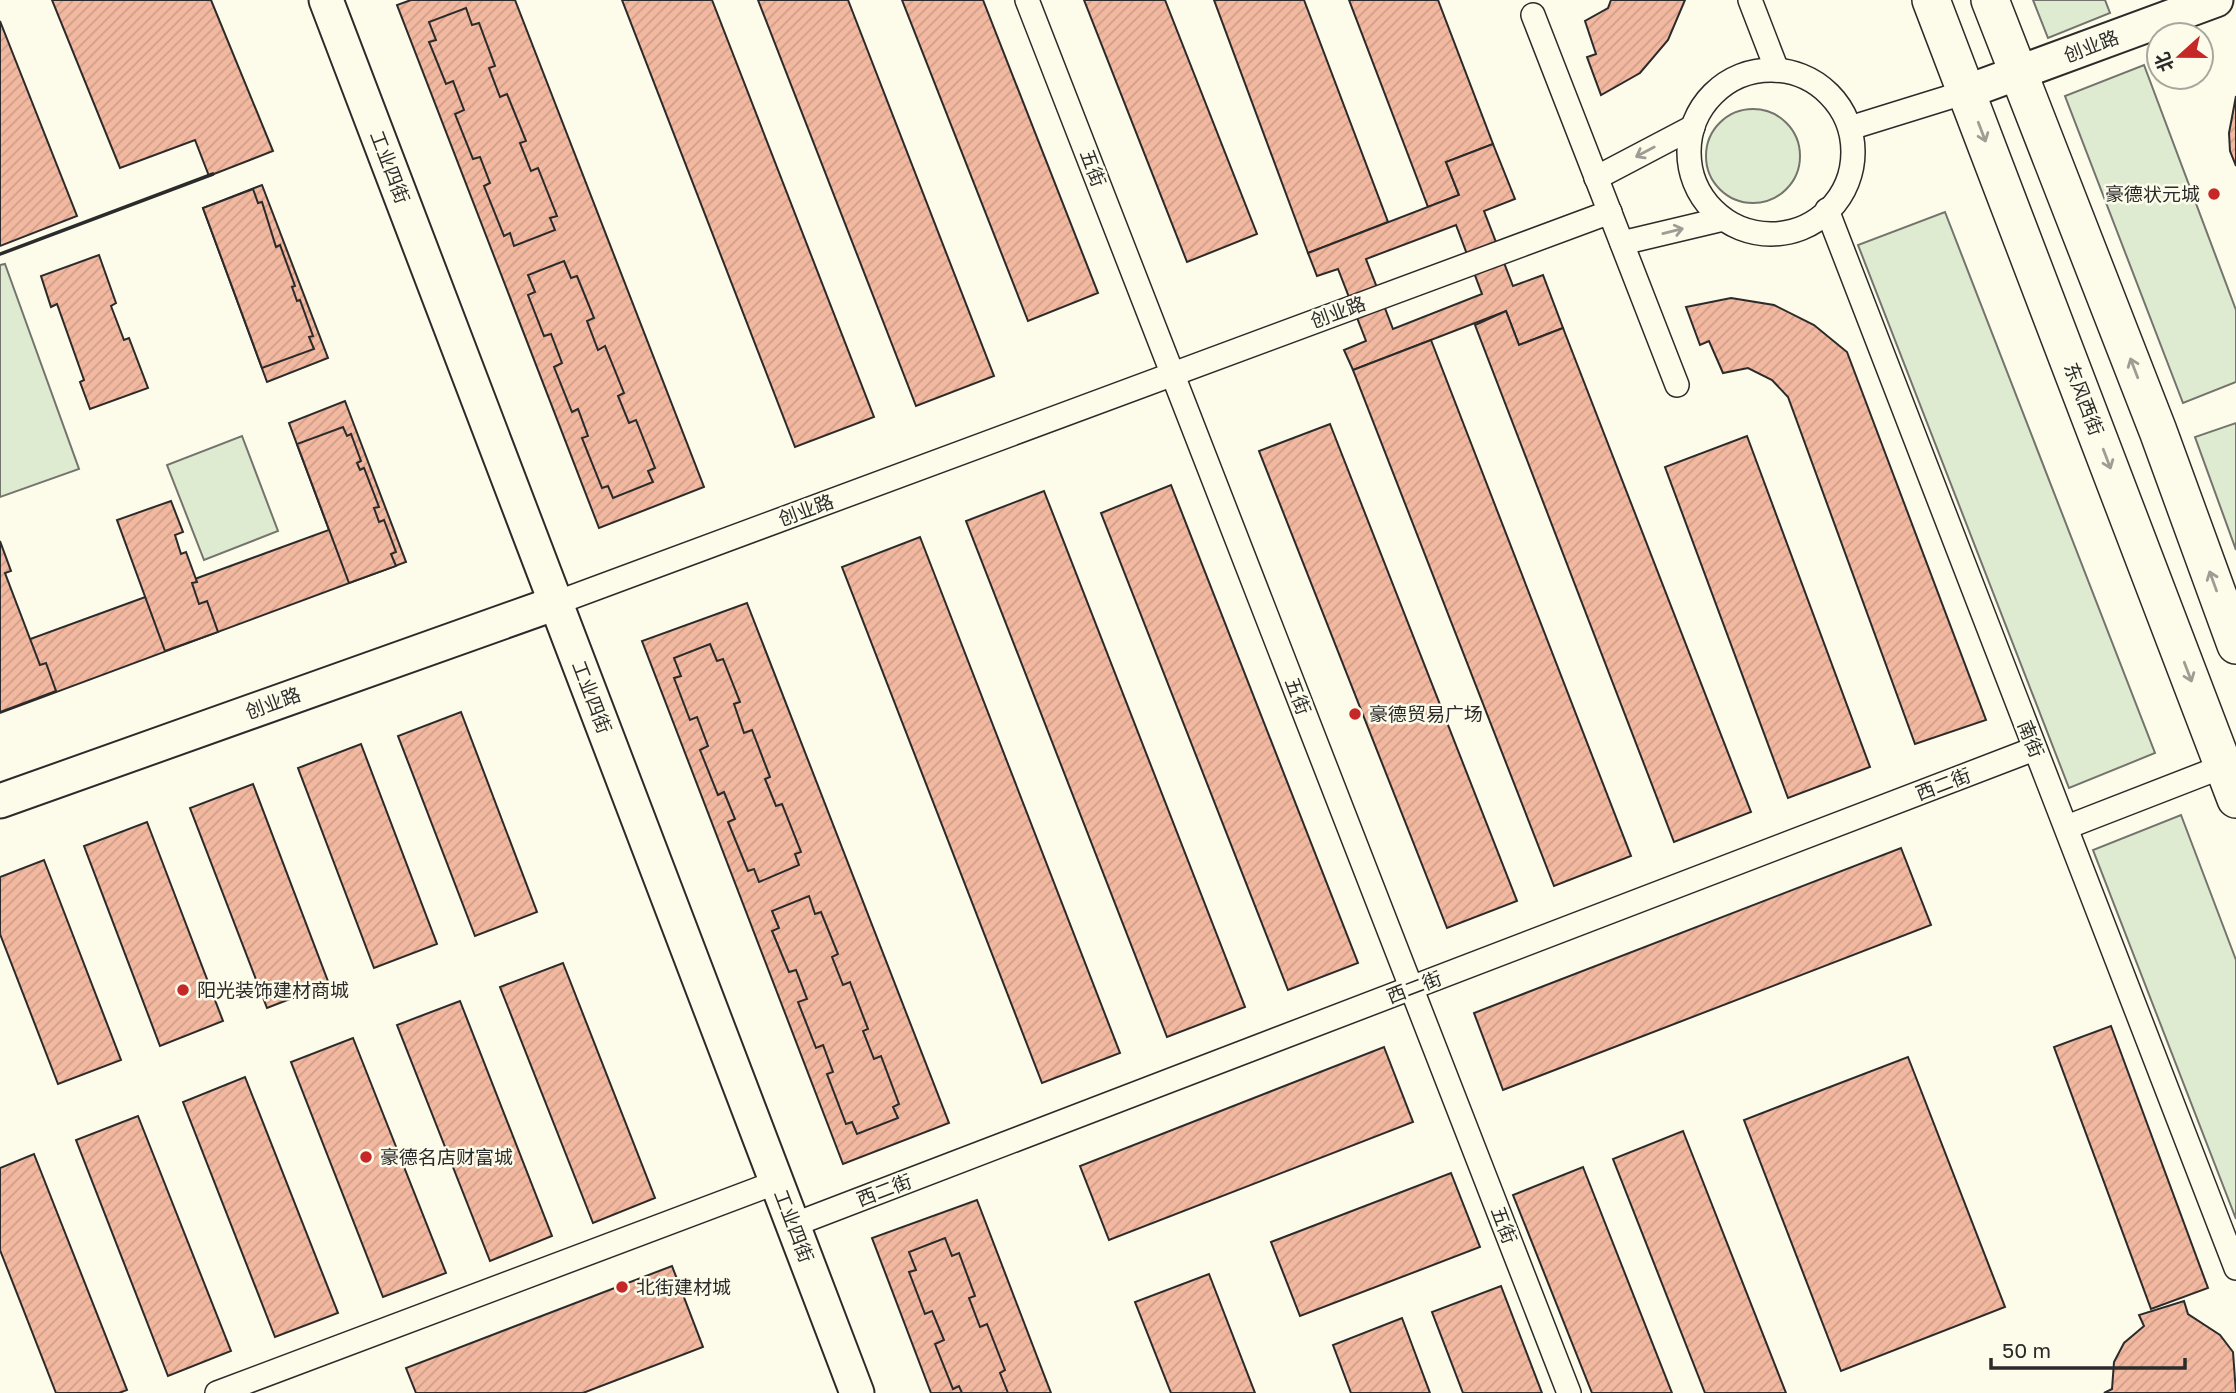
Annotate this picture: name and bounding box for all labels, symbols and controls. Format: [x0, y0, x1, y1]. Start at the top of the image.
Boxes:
north arrow [2145, 21, 2215, 91]
street label: 创业路 [2060, 25, 2122, 66]
text: 北 [2150, 49, 2178, 75]
one-way arrow [1976, 121, 1989, 143]
street label: 工业四街 [366, 127, 415, 206]
street label: 五街 [1076, 146, 1111, 190]
one-way arrow [1635, 146, 1656, 159]
place label: 豪德状元城 [2105, 182, 2200, 205]
marker: 豪德状元城 [2206, 186, 2222, 202]
one-way arrow [1661, 224, 1683, 237]
street label: 创业路 [1307, 291, 1369, 332]
one-way arrow [2127, 357, 2139, 379]
street label: 东风西街 [2060, 359, 2109, 438]
one-way arrow [2101, 448, 2114, 470]
street label: 创业路 [775, 489, 837, 530]
one-way arrow [2206, 570, 2218, 592]
street label: 工业四街 [568, 657, 617, 736]
one-way arrow [2182, 661, 2195, 682]
street label: 五街 [1281, 674, 1316, 718]
street label: 创业路 [242, 682, 304, 723]
place label: 豪德贸易广场 [1369, 702, 1483, 725]
marker: 豪德贸易广场 [1347, 706, 1363, 722]
street label: 南街 [2014, 717, 2049, 761]
street label: 西二街 [1912, 763, 1974, 804]
street label: 西二街 [1383, 966, 1445, 1007]
place label: 阳光装饰建材商城 [197, 978, 349, 1001]
marker: 阳光装饰建材商城 [175, 982, 191, 998]
place label: 豪德名店财富城 [380, 1145, 513, 1168]
marker: 豪德名店财富城 [358, 1149, 374, 1165]
street label: 西二街 [853, 1169, 915, 1210]
street label: 工业四街 [770, 1186, 819, 1265]
street label: 五街 [1487, 1203, 1522, 1247]
place label: 北街建材城 [636, 1275, 731, 1298]
marker: 北街建材城 [614, 1279, 630, 1295]
scale bar [1991, 1326, 2185, 1370]
text: 50 m [2002, 1337, 2051, 1363]

